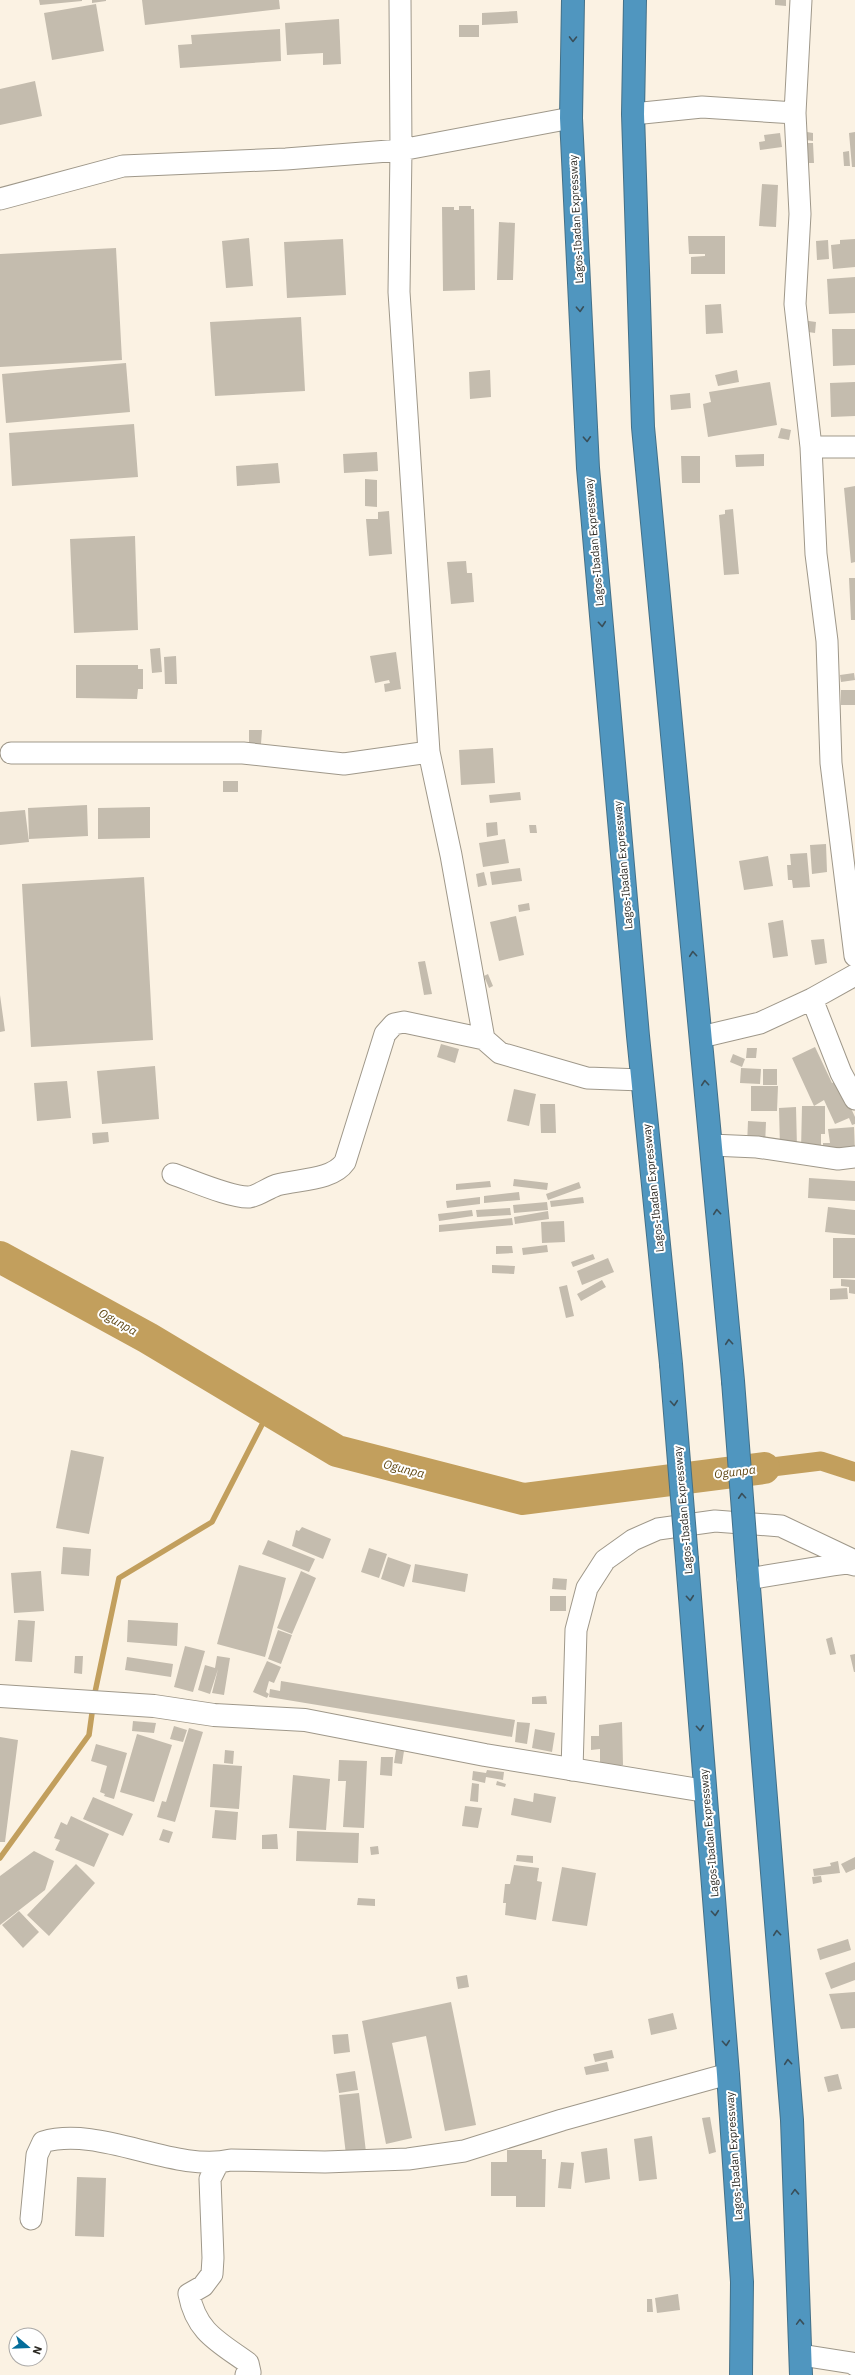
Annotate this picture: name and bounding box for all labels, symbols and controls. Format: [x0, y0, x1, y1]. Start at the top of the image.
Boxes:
one-way arrow [569, 36, 577, 42]
street label: Lagos-Ibadan Expressway [566, 154, 586, 284]
one-way arrow [576, 306, 585, 312]
one-way arrow [582, 436, 591, 442]
street label: Lagos-Ibadan Expressway [581, 477, 607, 607]
one-way arrow [597, 621, 606, 627]
street label: Lagos-Ibadan Expressway [610, 800, 636, 930]
one-way arrow [689, 950, 698, 957]
one-way arrow [701, 1080, 710, 1086]
street label: Lagos-Ibadan Expressway [639, 1123, 667, 1253]
one-way arrow [713, 1209, 722, 1215]
water label: Ogunpa [96, 1305, 140, 1338]
one-way arrow [725, 1339, 734, 1345]
one-way arrow [669, 1400, 678, 1406]
street label: Lagos-Ibadan Expressway [670, 1445, 696, 1575]
water label: Ogunpa [382, 1456, 426, 1481]
water label: Ogunpa [713, 1462, 756, 1481]
one-way arrow [737, 1493, 746, 1499]
one-way arrow [685, 1595, 694, 1601]
one-way arrow [696, 1725, 705, 1731]
street label: Lagos-Ibadan Expressway [696, 1768, 722, 1898]
one-way arrow [711, 1910, 720, 1916]
one-way arrow [773, 1930, 782, 1936]
one-way arrow [721, 2040, 730, 2046]
one-way arrow [783, 2059, 792, 2065]
street label: Lagos-Ibadan Expressway [722, 2091, 745, 2221]
one-way arrow [791, 2189, 799, 2195]
one-way arrow [796, 2319, 804, 2325]
north arrow [8, 2327, 48, 2367]
text: N [30, 2344, 45, 2356]

